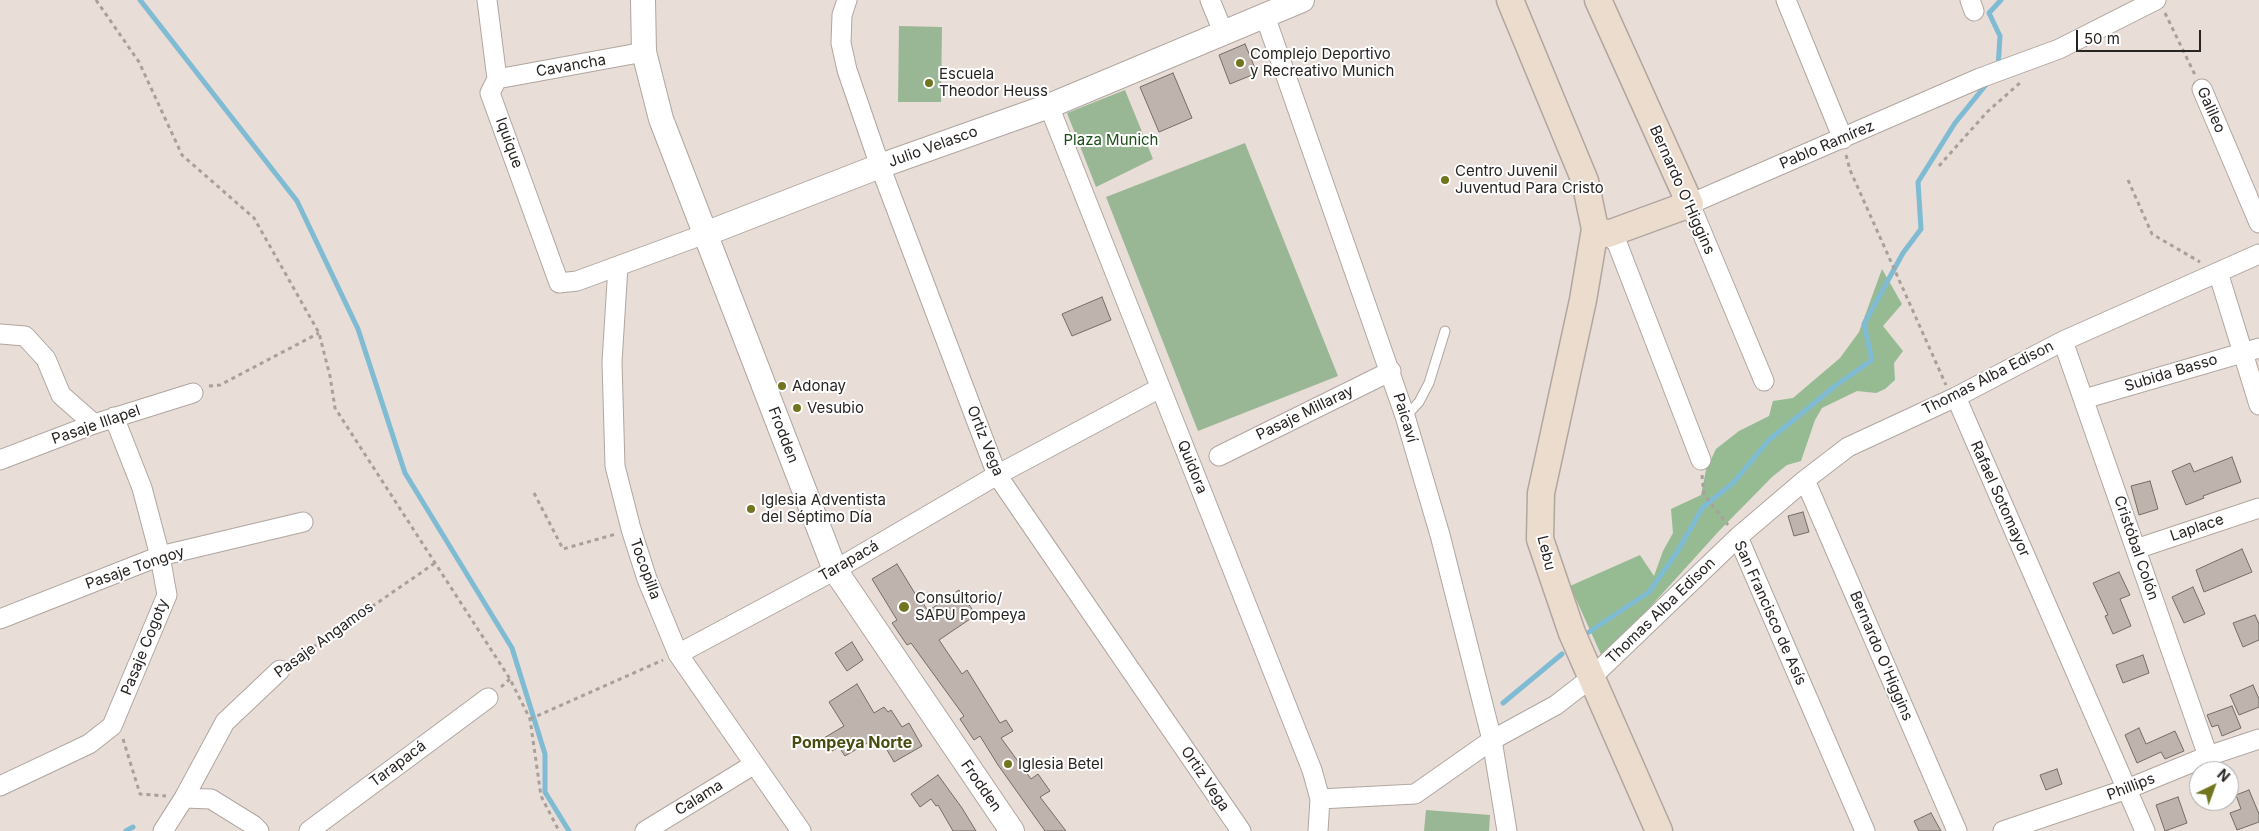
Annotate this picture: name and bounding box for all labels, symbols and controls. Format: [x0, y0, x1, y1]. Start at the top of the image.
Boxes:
scale bar [2079, 20, 2204, 52]
text: 50 m [2084, 29, 2120, 48]
place label: Complejo Deportivo y Recreativo Munich [1250, 45, 1394, 80]
street label: Cavancha [535, 51, 607, 81]
marker: Complejo Deportivo y Recreativo Munich [1234, 57, 1246, 69]
place label: Escuela Theodor Heuss [939, 65, 1048, 100]
marker: Escuela Theodor Heuss [923, 77, 935, 89]
street label: Galileo [2193, 84, 2229, 136]
street label: Iquique [492, 115, 526, 171]
street label: Pablo Ramírez [1777, 117, 1877, 173]
street label: Julio Velasco [886, 123, 980, 171]
street label: Bernardo O'Higgins [1645, 123, 1719, 257]
park label: Plaza Munich [1064, 131, 1158, 149]
place label: Centro Juvenil Juventud Para Cristo [1455, 162, 1604, 197]
marker: Centro Juvenil Juventud Para Cristo [1439, 174, 1451, 186]
street label: Thomas Alba Edison [1919, 337, 2057, 419]
street label: Subida Basso [2122, 350, 2220, 396]
place label: Adonay [792, 377, 846, 395]
marker: Adonay [776, 380, 788, 392]
street label: Pasaje Millaray [1253, 382, 1357, 444]
street label: Paicaví [1389, 391, 1421, 445]
place label: Vesubio [807, 399, 864, 417]
street label: Pasaje Illapel [49, 401, 143, 449]
marker: Vesubio [791, 402, 803, 414]
street label: Ortiz Vega [963, 403, 1007, 479]
street label: Frodden [764, 404, 802, 466]
street label: Quidora [1173, 438, 1211, 496]
street label: Rafael Sotomayor [1966, 438, 2034, 560]
place label: Iglesia Adventista del Séptimo Día [761, 491, 886, 526]
street label: Cristóbal Colón [2110, 493, 2162, 603]
marker: Iglesia Adventista del Séptimo Día [745, 503, 757, 515]
street label: Laplace [2168, 510, 2226, 546]
street label: Lebu [1533, 534, 1559, 572]
street label: Tocopilla [626, 536, 664, 602]
street label: Tarapacá [816, 537, 882, 585]
street label: San Francisco de Asís [1730, 538, 1810, 688]
street label: Pasaje Tongoy [83, 543, 187, 593]
street label: Thomas Alba Edison [1603, 554, 1719, 668]
street label: Bernardo O'Higgins [1846, 588, 1916, 724]
place label: Consultorio/ SAPU Pompeya [915, 589, 1026, 624]
street label: Pasaje Cogoty [117, 596, 173, 698]
street label: Pasaje Angamos [271, 598, 377, 682]
marker: Consultorio/ SAPU Pompeya [897, 600, 911, 614]
district label: Pompeya Norte [792, 733, 912, 753]
street label: Tarapacá [366, 737, 430, 791]
street label: Ortiz Vega [1177, 743, 1233, 815]
place label: Iglesia Betel [1018, 755, 1103, 773]
street label: Frodden [957, 757, 1005, 815]
marker: Iglesia Betel [1002, 758, 1014, 770]
north arrow [2189, 761, 2239, 811]
text: N [2214, 765, 2233, 785]
street label: Phillips [2104, 770, 2158, 804]
street label: Calama [672, 776, 726, 820]

